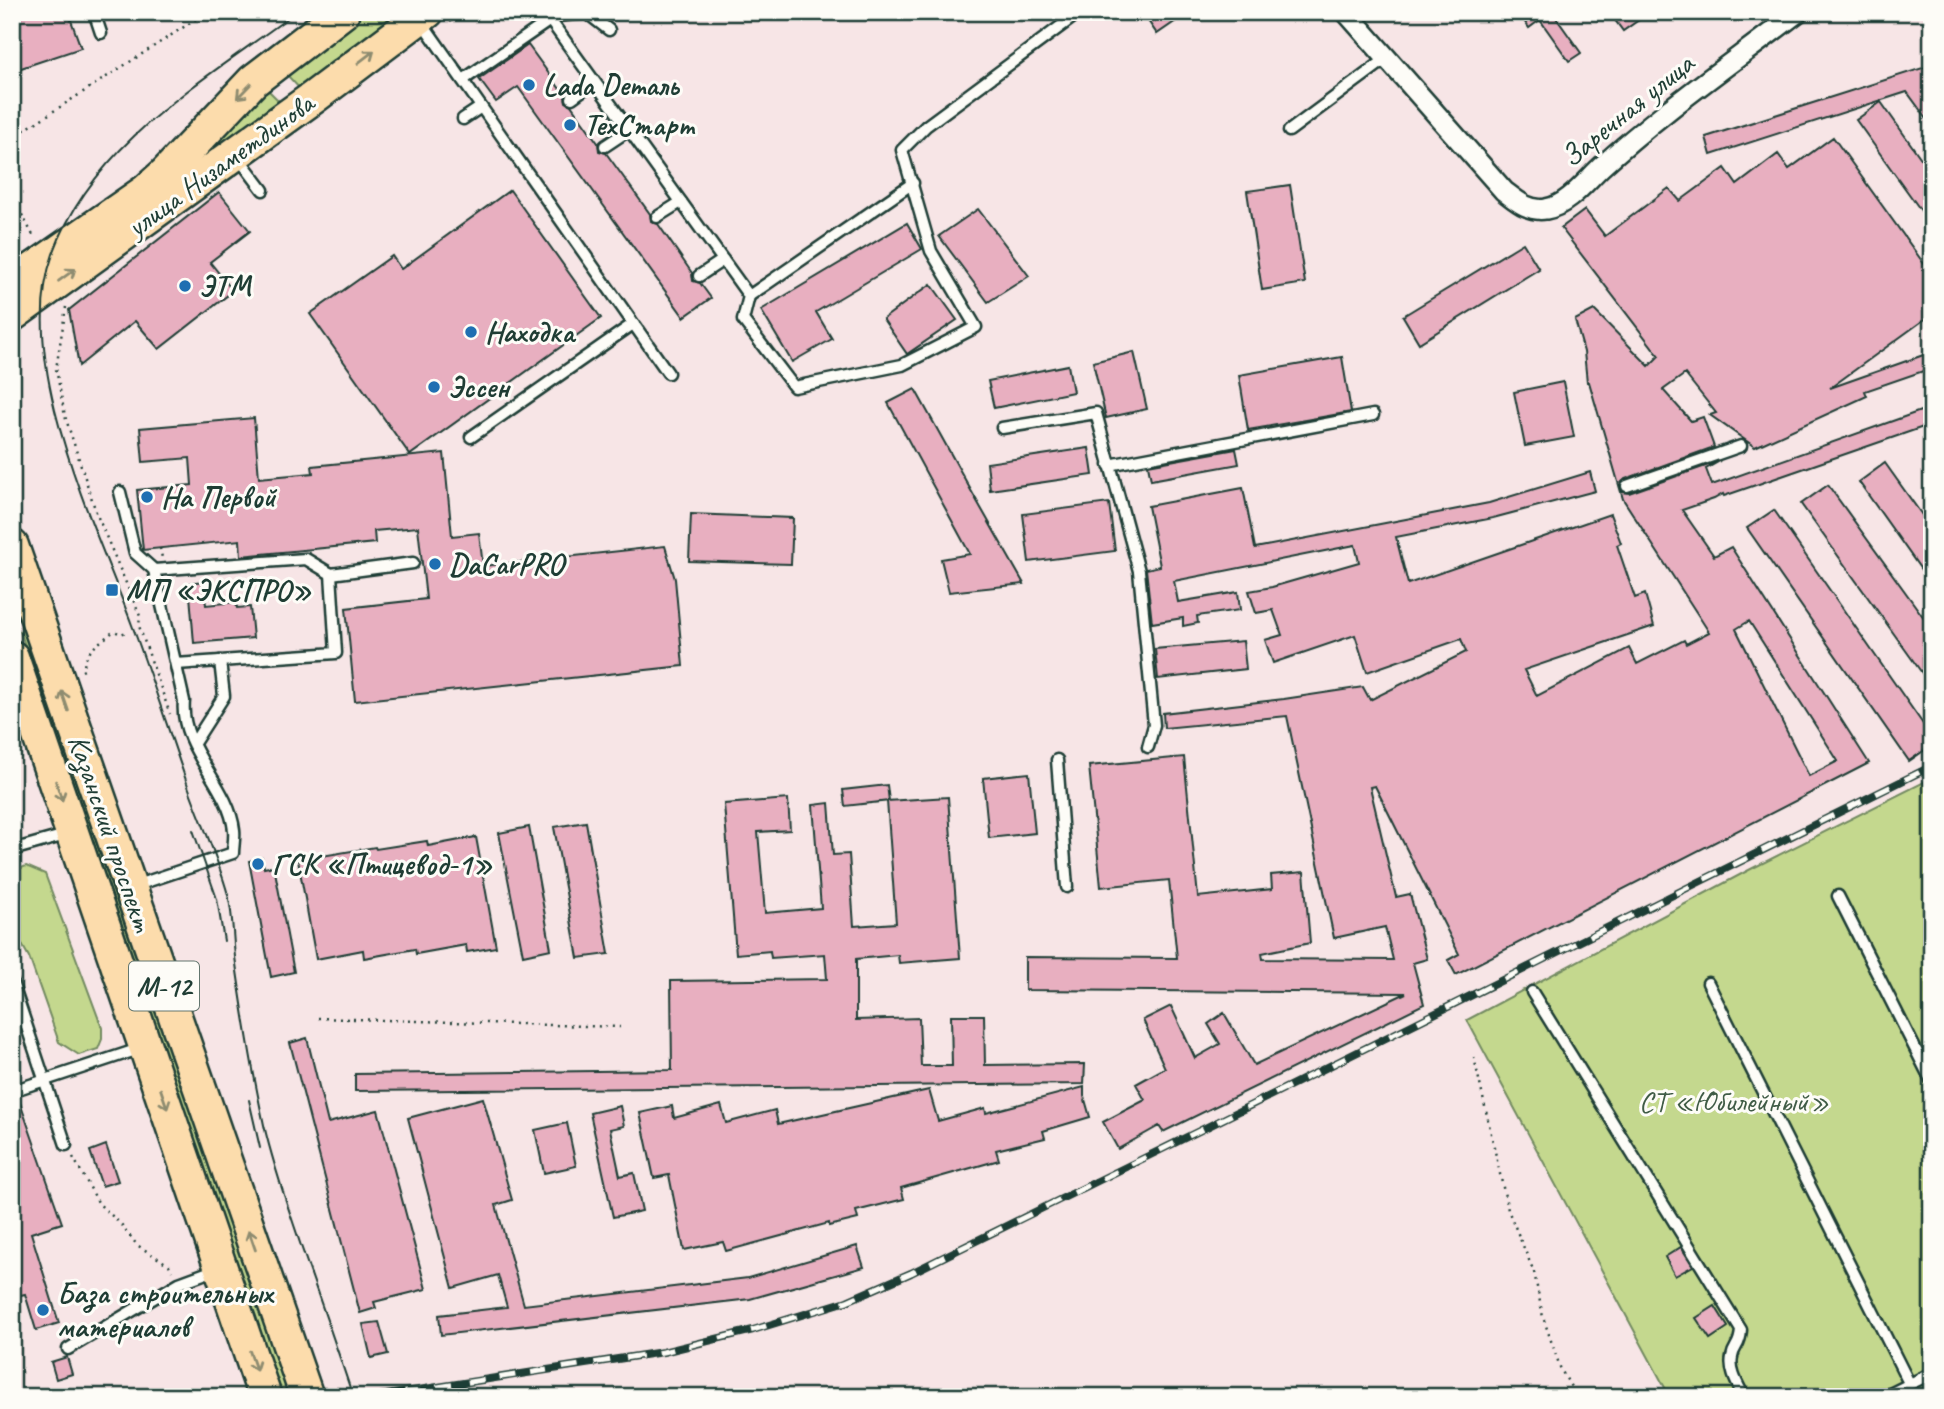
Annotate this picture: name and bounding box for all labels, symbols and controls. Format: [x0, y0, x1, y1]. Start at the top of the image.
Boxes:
street label: Заречная улица [1553, 44, 1703, 175]
one-way arrow [357, 50, 375, 65]
place label: Lada Dеталь [543, 66, 680, 104]
marker: Lada Dеталь [521, 77, 537, 93]
one-way arrow [236, 82, 253, 99]
street label: улица Низаметдинова [117, 83, 323, 247]
place label: ТехСтарт [584, 106, 696, 144]
marker: ТехСтарт [562, 117, 578, 133]
place label: ЭТМ [199, 267, 253, 305]
one-way arrow [57, 268, 76, 282]
marker: ЭТМ [177, 278, 193, 294]
place label: Находка [485, 313, 577, 351]
marker: Находка [463, 324, 479, 340]
place label: Эссен [448, 368, 512, 406]
marker: Эссен [426, 379, 442, 395]
place label: На Первой [161, 478, 278, 516]
marker: На Первой [139, 489, 155, 505]
place label: DaCarPRO [449, 545, 567, 583]
marker: DaCarPRO [427, 556, 443, 572]
place label: МП «ЭКСПРО» [126, 571, 312, 609]
marker: МП «ЭКСПРО» [104, 582, 120, 598]
one-way arrow [58, 690, 70, 712]
street label: Казанский проспект [60, 730, 163, 938]
one-way arrow [53, 780, 66, 802]
place label: ГСК «Птицевод-1» [272, 845, 493, 883]
marker: ГСК «Птицевод-1» [250, 856, 266, 872]
road number: М-12 [129, 962, 199, 1010]
park label: СТ «Юбилейный» [1639, 1082, 1829, 1120]
one-way arrow [159, 1088, 171, 1110]
one-way arrow [245, 1229, 257, 1251]
place label: База строительных материалов [57, 1274, 275, 1346]
marker: База строительных материалов [35, 1302, 51, 1318]
one-way arrow [247, 1350, 260, 1372]

